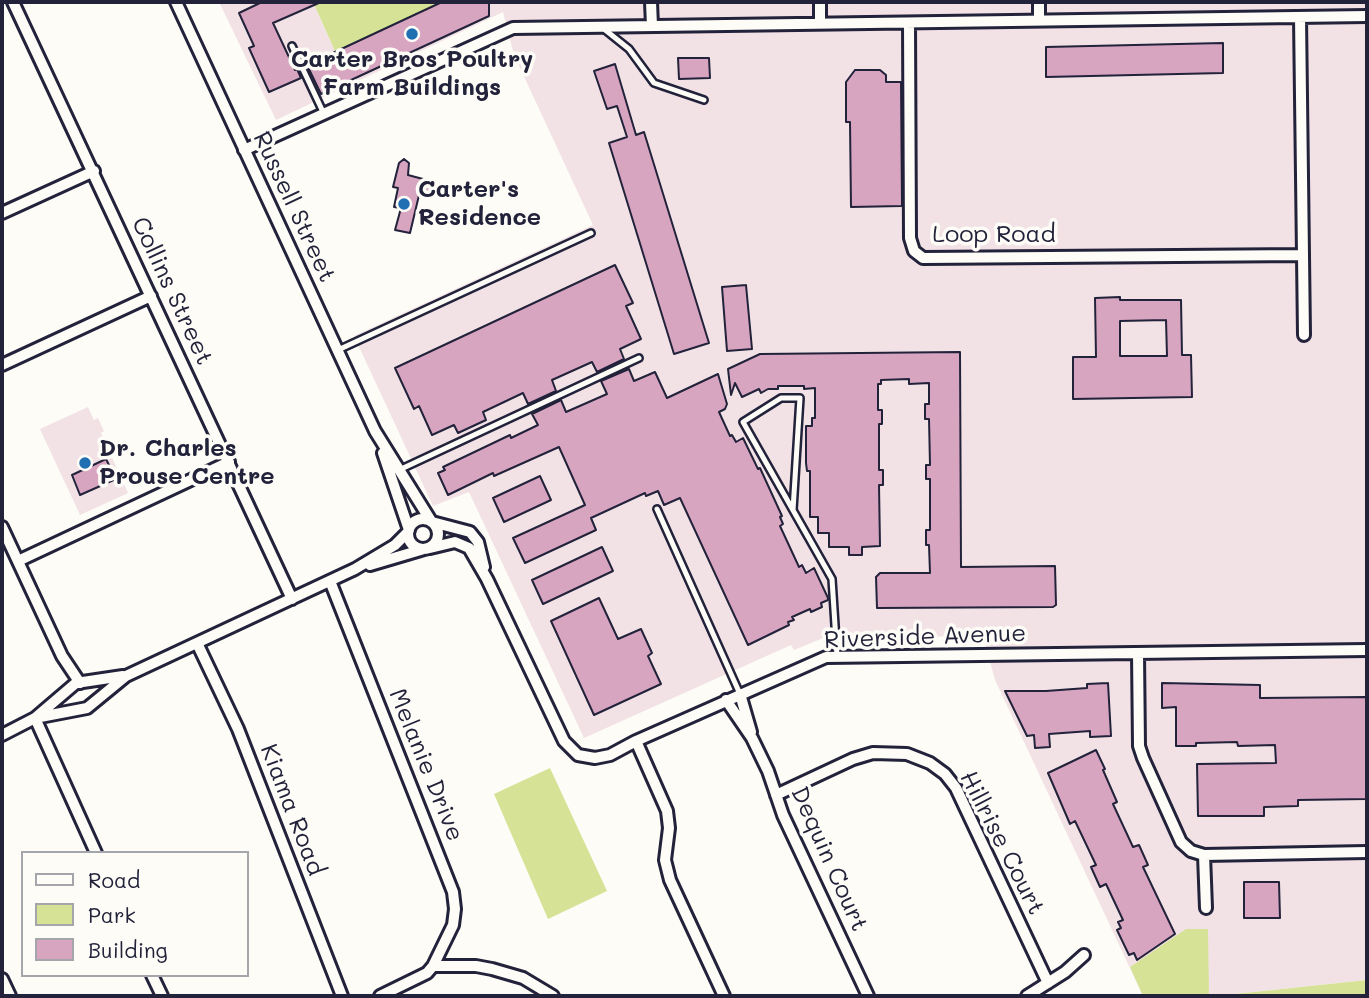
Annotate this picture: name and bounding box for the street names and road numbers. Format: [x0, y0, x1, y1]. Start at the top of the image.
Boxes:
street label: Russell Street [247, 127, 341, 287]
street label: Collins Street [125, 213, 219, 369]
street label: Loop Road [932, 221, 1056, 249]
street label: Riverside Avenue [823, 619, 1027, 655]
street label: Melanie Drive [382, 685, 470, 845]
street label: Kiama Road [254, 740, 330, 880]
street label: Hillrise Court [953, 766, 1051, 920]
street label: Dequin Court [784, 782, 874, 936]

